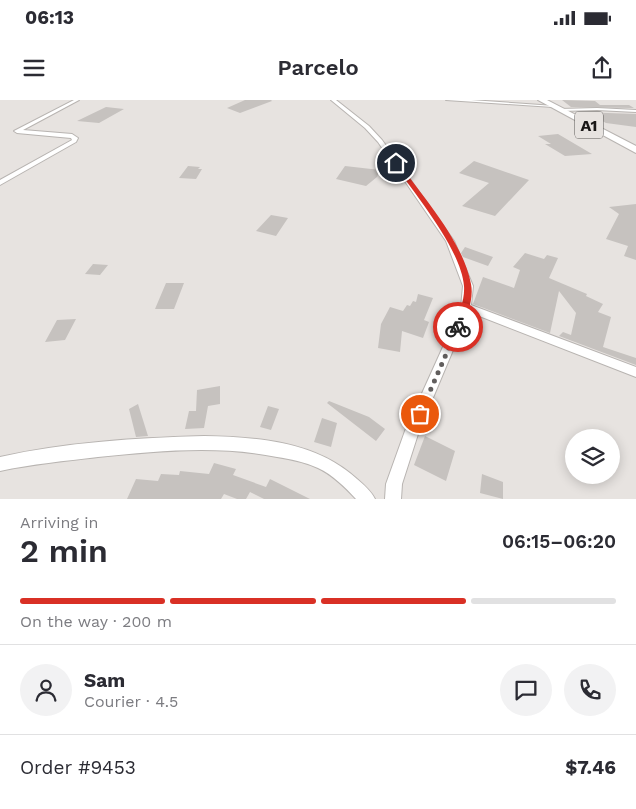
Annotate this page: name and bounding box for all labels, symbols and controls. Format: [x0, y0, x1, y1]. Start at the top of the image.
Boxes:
text: 06:13 [25, 6, 74, 29]
icon: menu [20, 54, 48, 82]
icon: share [588, 54, 616, 82]
text: Parcelo [277, 55, 359, 80]
road number: A1 [575, 112, 603, 138]
pin [375, 142, 417, 184]
icon: home [382, 149, 410, 177]
courier [433, 302, 483, 352]
icon: bike [444, 313, 472, 341]
pin [399, 393, 441, 435]
icon: bag [406, 400, 434, 428]
map controls [565, 429, 620, 484]
button: layers [565, 429, 620, 484]
text: Arriving in [20, 513, 98, 532]
text: 06:15–06:20 [502, 530, 616, 553]
text: 2 min [20, 532, 108, 570]
text: On the way · 200 m [20, 612, 172, 631]
button: person [20, 664, 72, 716]
button: chat [500, 664, 552, 716]
button: phone [564, 664, 616, 716]
text: Sam [84, 669, 125, 692]
text: Courier · 4.5 [84, 692, 178, 711]
text: Order #9453 [20, 756, 136, 779]
text: $7.46 [565, 756, 616, 779]

